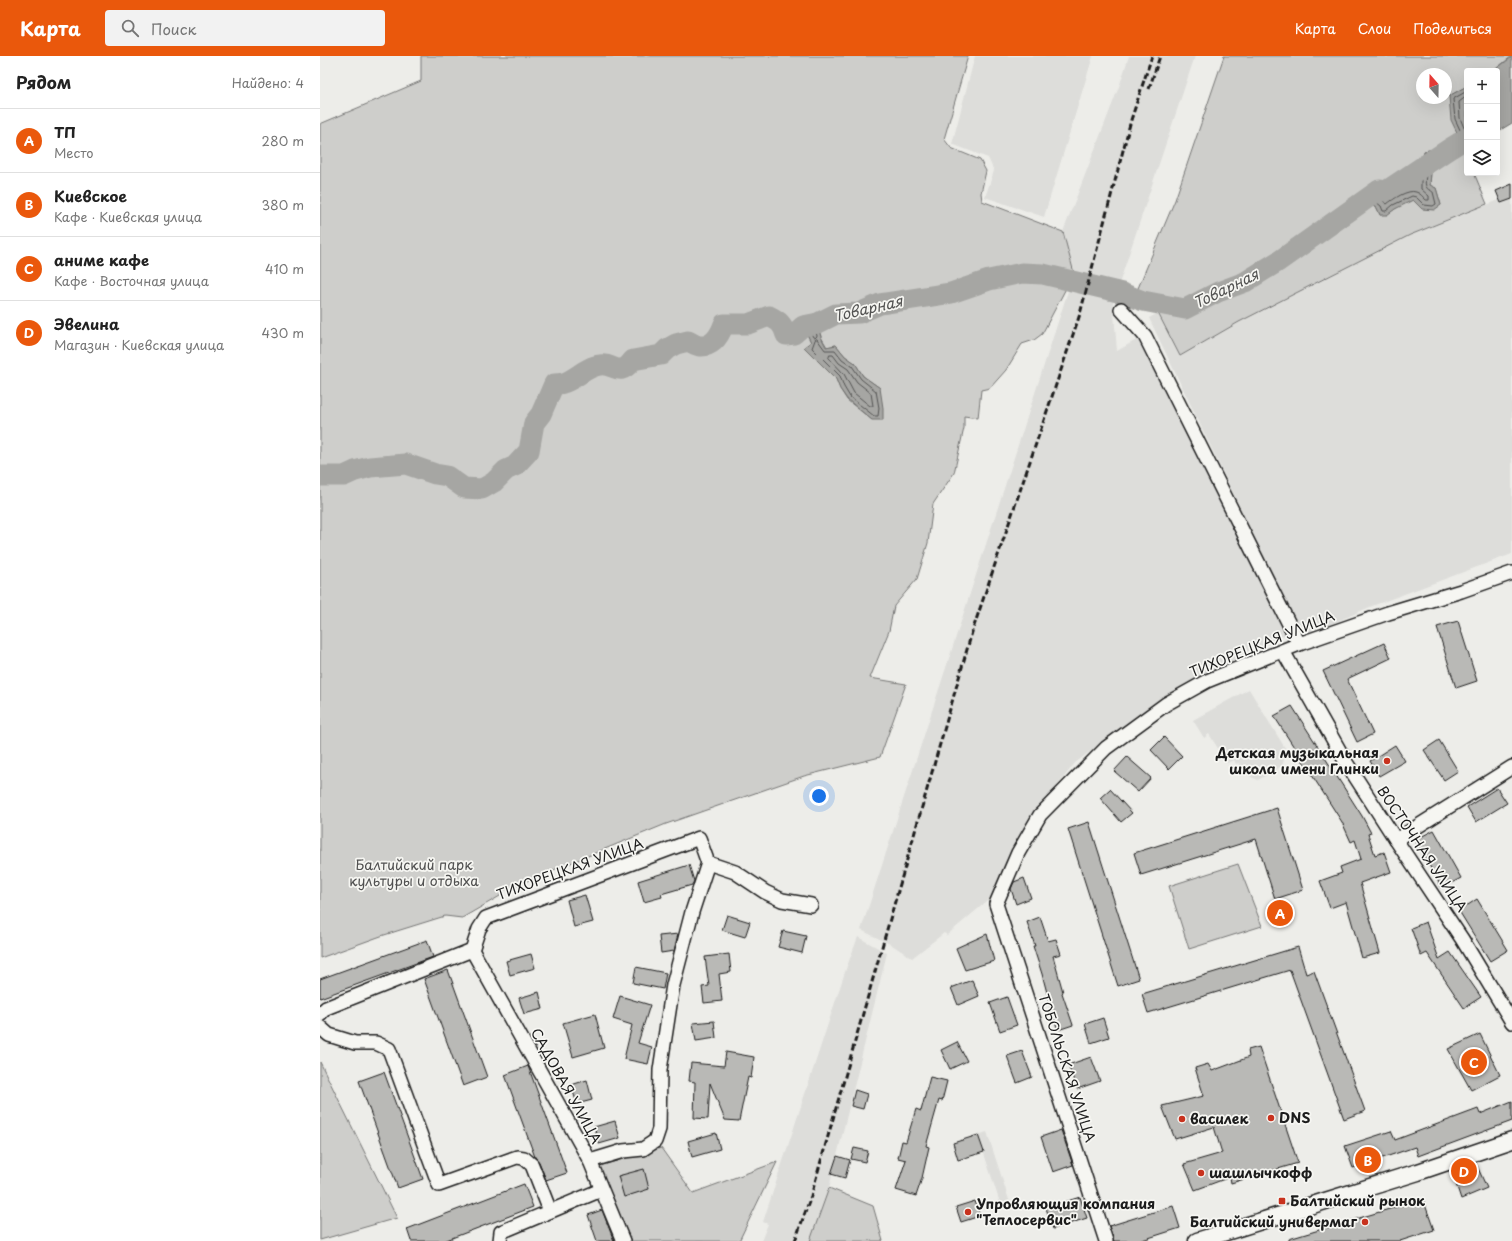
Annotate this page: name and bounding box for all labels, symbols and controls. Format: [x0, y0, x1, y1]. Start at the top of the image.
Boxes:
search box [105, 10, 385, 46]
text: Карта [20, 14, 81, 42]
icon: search [119, 17, 141, 39]
text: Поиск [151, 17, 196, 40]
text: Карта [1295, 18, 1336, 39]
text: Слои [1358, 18, 1391, 39]
text: Поделиться [1413, 18, 1492, 39]
north arrow [1416, 68, 1452, 104]
map controls [1464, 68, 1500, 176]
button: + [1464, 68, 1500, 104]
text: Рядом [16, 69, 71, 95]
text: Найдено: 4 [232, 73, 304, 92]
button: − [1464, 104, 1500, 140]
text: ТП [54, 120, 76, 143]
text: A [24, 131, 34, 150]
text: 280 m [262, 131, 304, 150]
button: layers [1464, 140, 1500, 176]
text: Место [54, 143, 94, 162]
text: Киевское [54, 184, 127, 207]
text: B [25, 195, 33, 214]
text: 380 m [261, 195, 304, 214]
text: Кафе · Киевская улица [54, 207, 202, 226]
text: аниме кафе [54, 248, 149, 271]
text: C [24, 259, 34, 278]
text: 410 m [265, 259, 304, 278]
water label: Товарная [1189, 262, 1263, 313]
text: Кафе · Восточная улица [54, 271, 209, 290]
water label: Товарная [831, 288, 905, 327]
text: Эвелина [54, 312, 120, 335]
text: D [24, 323, 34, 342]
text: 430 m [262, 323, 304, 342]
text: Магазин · Киевская улица [54, 335, 224, 354]
street label: ТИХОРЕЦКАЯ УЛИЦА [1186, 605, 1338, 682]
place label: Детская музыкальная школа имени Глинки [1215, 742, 1379, 779]
marker: Детская музыкальная школа имени Глинки [1382, 756, 1392, 766]
street label: ВОСТОЧНАЯ УЛИЦА [1372, 782, 1473, 916]
your location [809, 786, 829, 806]
street label: ТИХОРЕЦКАЯ УЛИЦА [494, 832, 646, 905]
park label: Балтийский парк культуры и отдыха [349, 854, 479, 891]
pin: A [1267, 898, 1293, 928]
street label: ТОБОЛЬСКАЯ УЛИЦА [1034, 991, 1101, 1145]
street label: САДОВАЯ УЛИЦА [526, 1024, 607, 1148]
pin: C [1461, 1047, 1487, 1077]
place label: DNS [1279, 1107, 1310, 1128]
place label: василек [1190, 1108, 1248, 1129]
marker: DNS [1266, 1113, 1276, 1123]
marker: василек [1177, 1114, 1187, 1124]
pin: B [1355, 1145, 1381, 1175]
pin: D [1451, 1156, 1477, 1186]
place label: шашлычкофф [1209, 1162, 1312, 1183]
marker: шашлычкофф [1196, 1168, 1206, 1178]
place label: Балтийский рынок [1290, 1190, 1425, 1211]
place label: Упровляющия компания "Теплосервис" [976, 1193, 1155, 1230]
marker: Балтийский рынок [1277, 1196, 1287, 1206]
marker: Упровляющия компания "Теплосервис" [963, 1207, 973, 1217]
place label: Балтийский универмаг [1190, 1211, 1358, 1232]
marker: Балтийский универмаг [1360, 1217, 1370, 1227]

